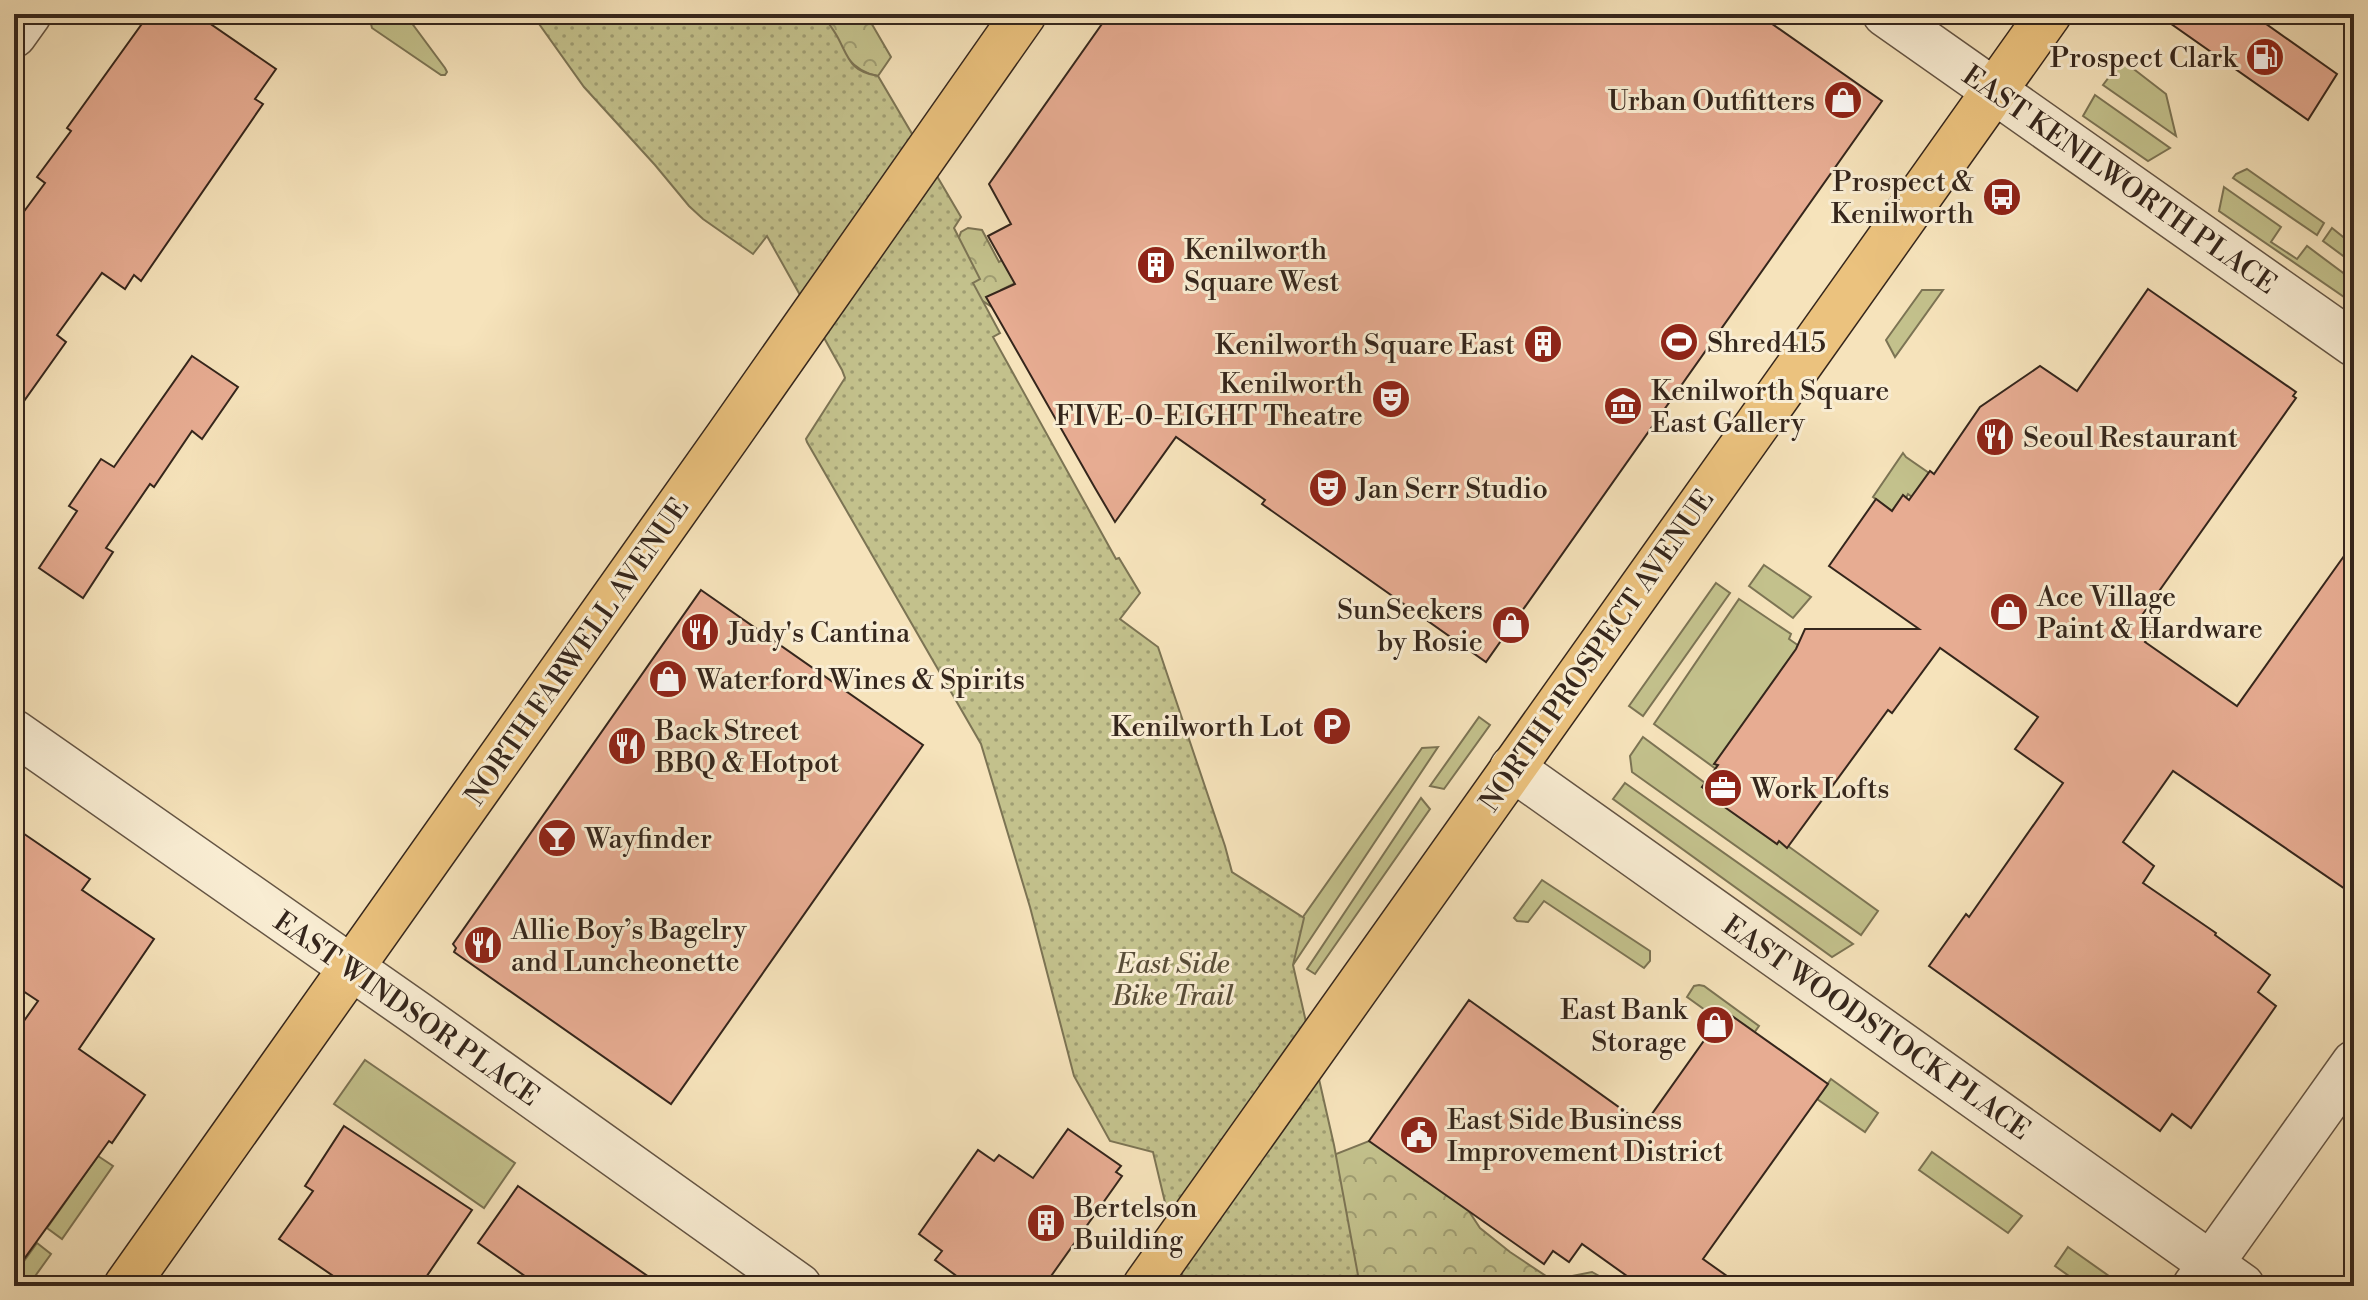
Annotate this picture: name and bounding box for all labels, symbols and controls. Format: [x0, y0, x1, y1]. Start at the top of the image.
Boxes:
fuel station icon: Prospect Clark [2244, 36, 2286, 78]
place label: Prospect Clark [2050, 41, 2238, 76]
street label: EAST KENILWORTH PLACE [1955, 58, 2283, 302]
shop icon: Urban Outfitters [1822, 79, 1864, 121]
place label: Urban Outfitters [1608, 84, 1815, 119]
place label: Prospect & Kenilworth [1831, 165, 1975, 232]
bus stop icon: Prospect & Kenilworth [1981, 176, 2023, 218]
place label: Kenilworth Square West [1184, 233, 1340, 300]
building icon: Kenilworth Square West [1135, 244, 1177, 286]
sports icon: Shred415 [1658, 321, 1700, 363]
building icon: Kenilworth Square East [1522, 323, 1564, 365]
place label: Shred415 [1707, 326, 1826, 361]
place label: Kenilworth Square East [1215, 328, 1515, 363]
place label: Kenilworth FIVE-0-EIGHT Theatre [1055, 367, 1363, 434]
place label: Kenilworth Square East Gallery [1651, 374, 1889, 441]
theatre icon: Kenilworth FIVE-0-EIGHT Theatre [1370, 378, 1412, 420]
museum icon: Kenilworth Square East Gallery [1602, 385, 1644, 427]
restaurant icon: Seoul Restaurant [1974, 416, 2016, 458]
place label: Seoul Restaurant [2023, 421, 2238, 456]
theatre icon: Jan Serr Studio [1307, 467, 1349, 509]
place label: Jan Serr Studio [1355, 472, 1548, 507]
street label: NORTH PROSPECT AVENUE [1472, 483, 1722, 819]
street label: NORTH FARWELL AVENUE [458, 491, 697, 812]
place label: Ace Village Paint & Hardware [2036, 580, 2263, 647]
shop icon: Ace Village Paint & Hardware [1988, 591, 2030, 633]
place label: SunSeekers by Rosie [1337, 593, 1483, 660]
shop icon: SunSeekers by Rosie [1490, 604, 1532, 646]
restaurant icon: Judy's Cantina [679, 611, 721, 653]
place label: Judy's Cantina [727, 616, 911, 651]
shop icon: Waterford Wines & Spirits [647, 658, 689, 700]
place label: Waterford Wines & Spirits [695, 663, 1025, 698]
parking icon: Kenilworth Lot [1311, 705, 1353, 747]
place label: Kenilworth Lot [1111, 710, 1304, 745]
place label: Back Street BBQ & Hotpot [654, 714, 839, 781]
restaurant icon: Back Street BBQ & Hotpot [606, 725, 648, 767]
office icon: Work Lofts [1702, 767, 1744, 809]
place label: Work Lofts [1750, 772, 1890, 807]
bar icon: Wayfinder [536, 817, 578, 859]
place label: Wayfinder [584, 822, 712, 857]
street label: EAST WINDSOR PLACE [266, 904, 546, 1114]
street label: EAST WOODSTOCK PLACE [1716, 908, 2037, 1148]
place label: Allie Boy’s Bagelry and Luncheonette [510, 913, 747, 980]
restaurant icon: Allie Boy’s Bagelry and Luncheonette [462, 924, 504, 966]
park label: East Side Bike Trail [1111, 947, 1234, 1014]
place label: East Bank Storage [1560, 993, 1688, 1060]
shop icon: East Bank Storage [1694, 1004, 1736, 1046]
place label: East Side Business Improvement District [1447, 1103, 1723, 1170]
public building icon: East Side Business Improvement District [1398, 1114, 1440, 1156]
place label: Bertelson Building [1073, 1191, 1198, 1258]
building icon: Bertelson Building [1025, 1202, 1067, 1244]

